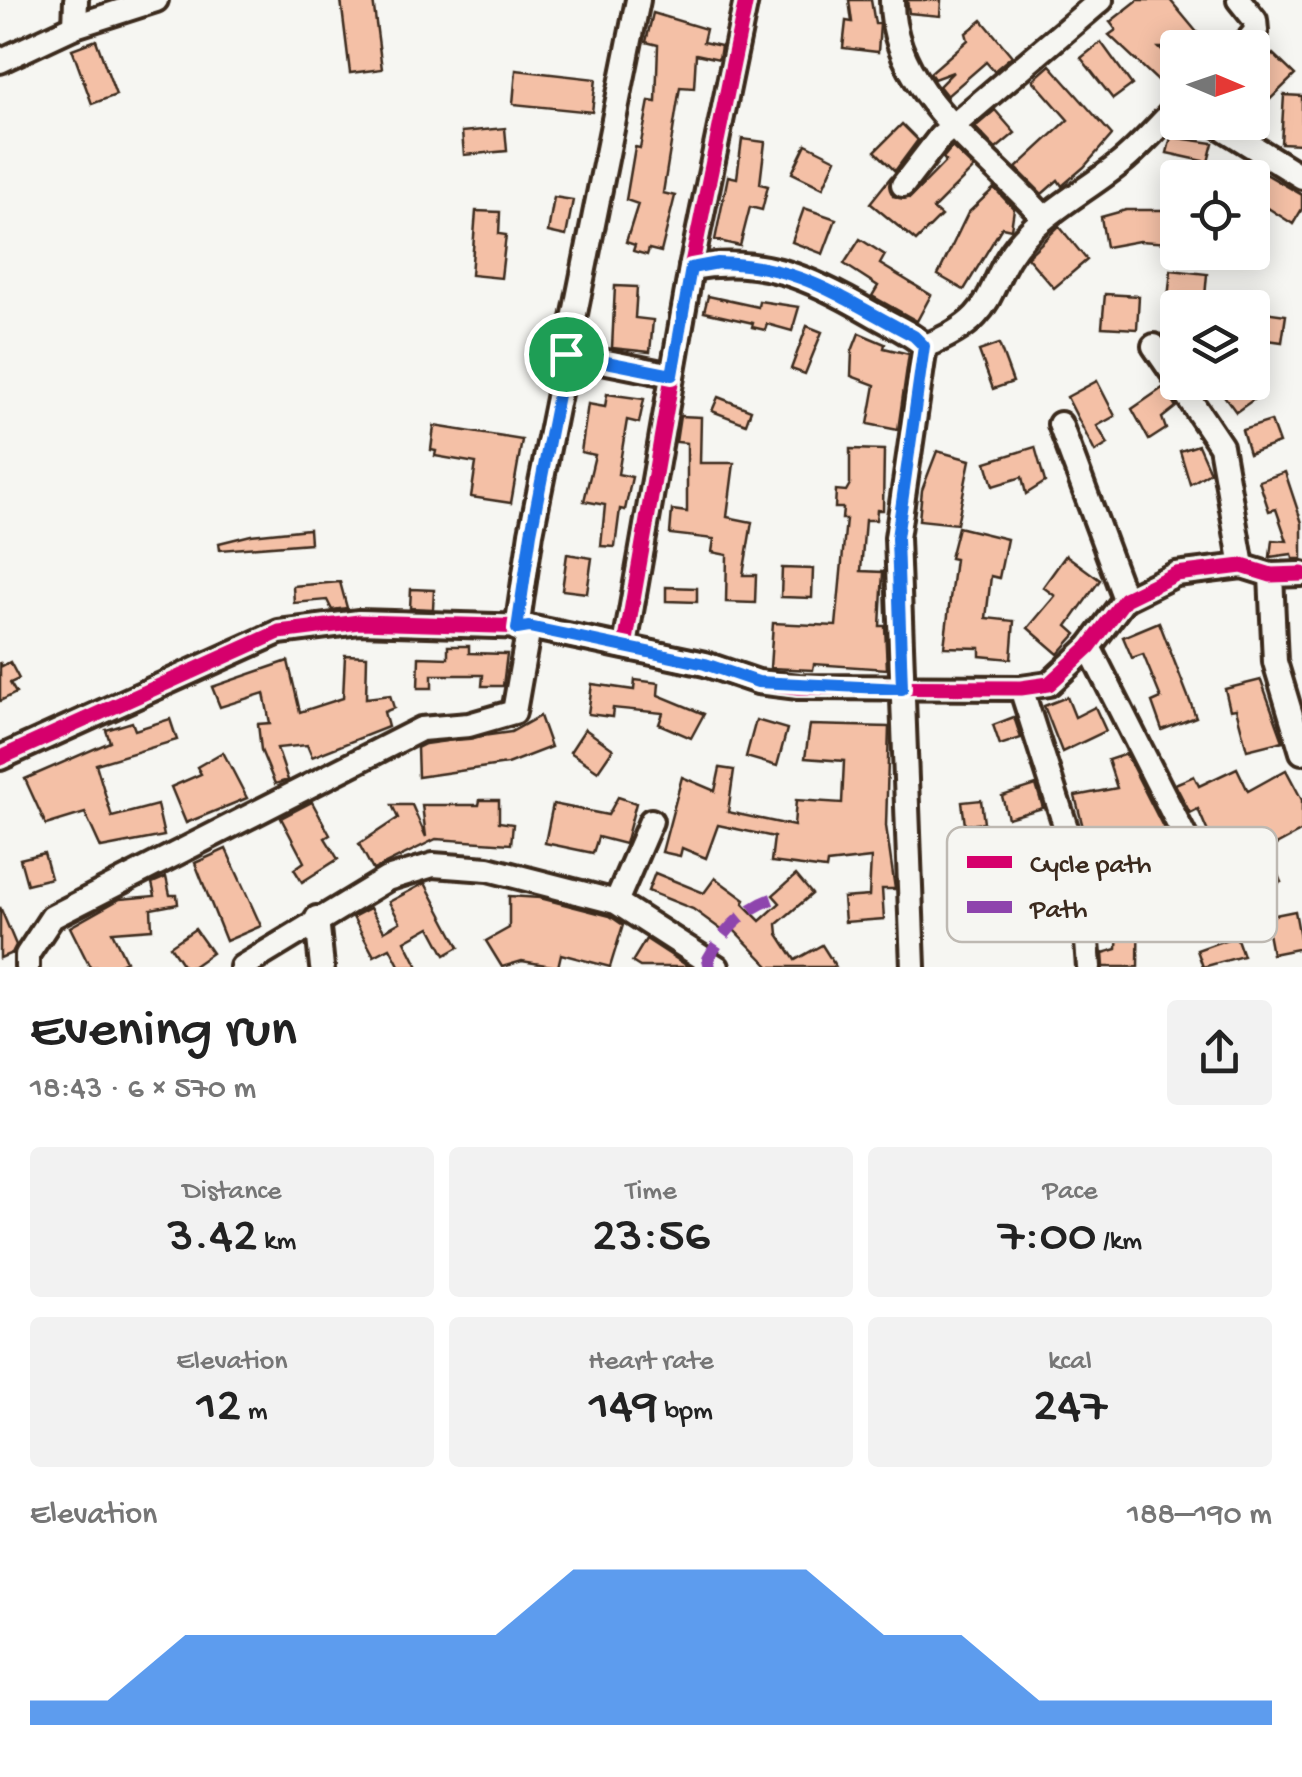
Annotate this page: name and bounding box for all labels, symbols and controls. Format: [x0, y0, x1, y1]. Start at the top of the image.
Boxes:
north arrow [1160, 30, 1270, 140]
map controls [1160, 30, 1270, 400]
button: locate [1160, 160, 1270, 270]
button: layers [1160, 290, 1270, 400]
pin [524, 312, 609, 397]
icon: arrive [539, 327, 594, 382]
legend [947, 827, 1277, 942]
text: Cycle path [1030, 850, 1152, 883]
text: Path [1029, 895, 1087, 928]
button: share [1167, 1000, 1272, 1105]
text: Evening run [30, 1001, 297, 1065]
text: 18:43 · 6 × 570 m [30, 1071, 256, 1109]
text: Distance [183, 1176, 281, 1209]
text: Time [625, 1176, 677, 1209]
text: Pace [1043, 1176, 1097, 1209]
text: 3.42 [168, 1209, 257, 1268]
text: 23:56 [592, 1209, 710, 1268]
text: 7:00 [998, 1209, 1096, 1268]
text: km [257, 1226, 296, 1259]
text: /km [1096, 1226, 1142, 1259]
text: Elevation [176, 1346, 288, 1379]
text: Heart rate [588, 1346, 714, 1379]
text: kcal [1048, 1346, 1092, 1379]
text: 12 [196, 1379, 241, 1438]
text: 149 [589, 1379, 658, 1438]
text: 247 [1033, 1379, 1107, 1438]
text: m [241, 1396, 268, 1429]
text: bpm [658, 1396, 713, 1429]
text: Elevation [30, 1497, 157, 1535]
text: 188–190 m [1127, 1497, 1272, 1535]

